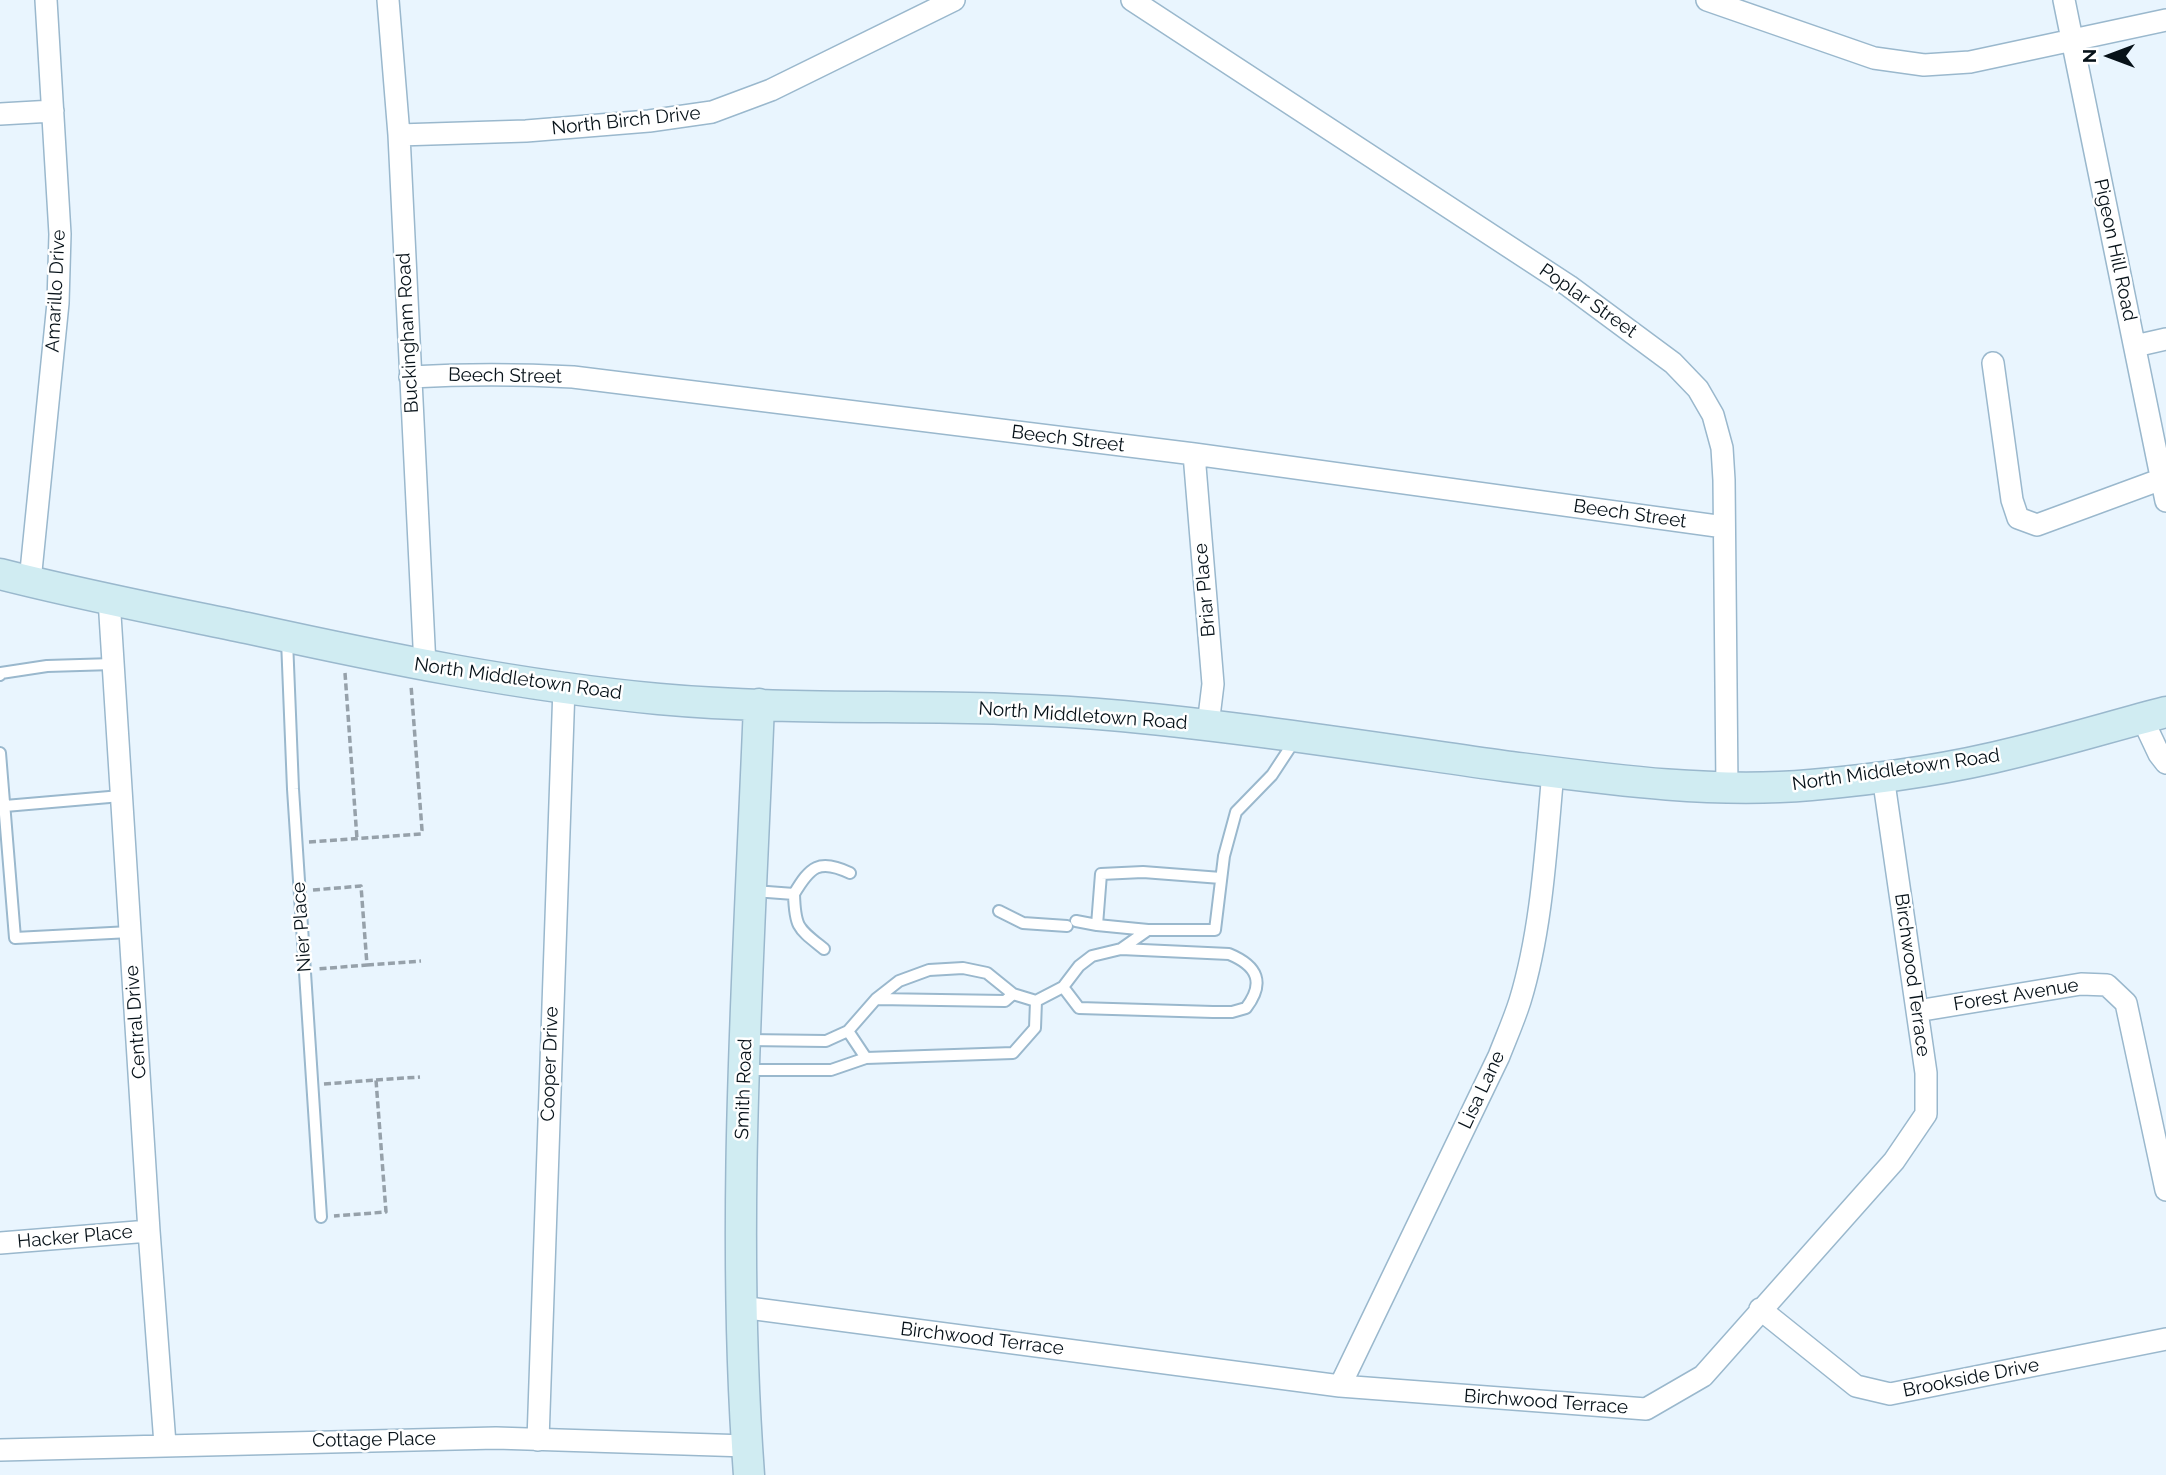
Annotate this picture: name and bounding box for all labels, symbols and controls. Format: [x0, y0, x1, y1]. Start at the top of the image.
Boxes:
north arrow [2075, 21, 2145, 91]
text: N [2078, 49, 2100, 63]
street label: North Birch Drive [550, 102, 702, 140]
street label: Pigeon Hill Road [2089, 177, 2141, 323]
street label: Amarillo Drive [41, 229, 71, 353]
street label: Buckingham Road [392, 252, 424, 414]
street label: Poplar Street [1535, 259, 1641, 343]
street label: Beech Street [448, 364, 562, 388]
street label: Beech Street [1010, 421, 1126, 457]
street label: Beech Street [1572, 495, 1688, 533]
street label: Briar Place [1190, 542, 1220, 638]
street label: North Middletown Road [413, 653, 623, 705]
street label: North Middletown Road [978, 697, 1188, 735]
street label: North Middletown Road [1791, 744, 2001, 796]
street label: Nier Place [287, 881, 317, 973]
street label: Birchwood Terrace [1889, 892, 1935, 1058]
street label: Central Drive [121, 964, 151, 1080]
street label: Forest Avenue [1952, 974, 2080, 1016]
street label: Cooper Drive [537, 1006, 563, 1122]
street label: Smith Road [731, 1038, 757, 1140]
street label: Lisa Lane [1454, 1047, 1510, 1133]
street label: Hacker Place [16, 1221, 134, 1253]
street label: Birchwood Terrace [899, 1318, 1065, 1360]
street label: Brookside Drive [1901, 1354, 2041, 1402]
street label: Birchwood Terrace [1463, 1385, 1629, 1419]
street label: Cottage Place [312, 1428, 436, 1452]

